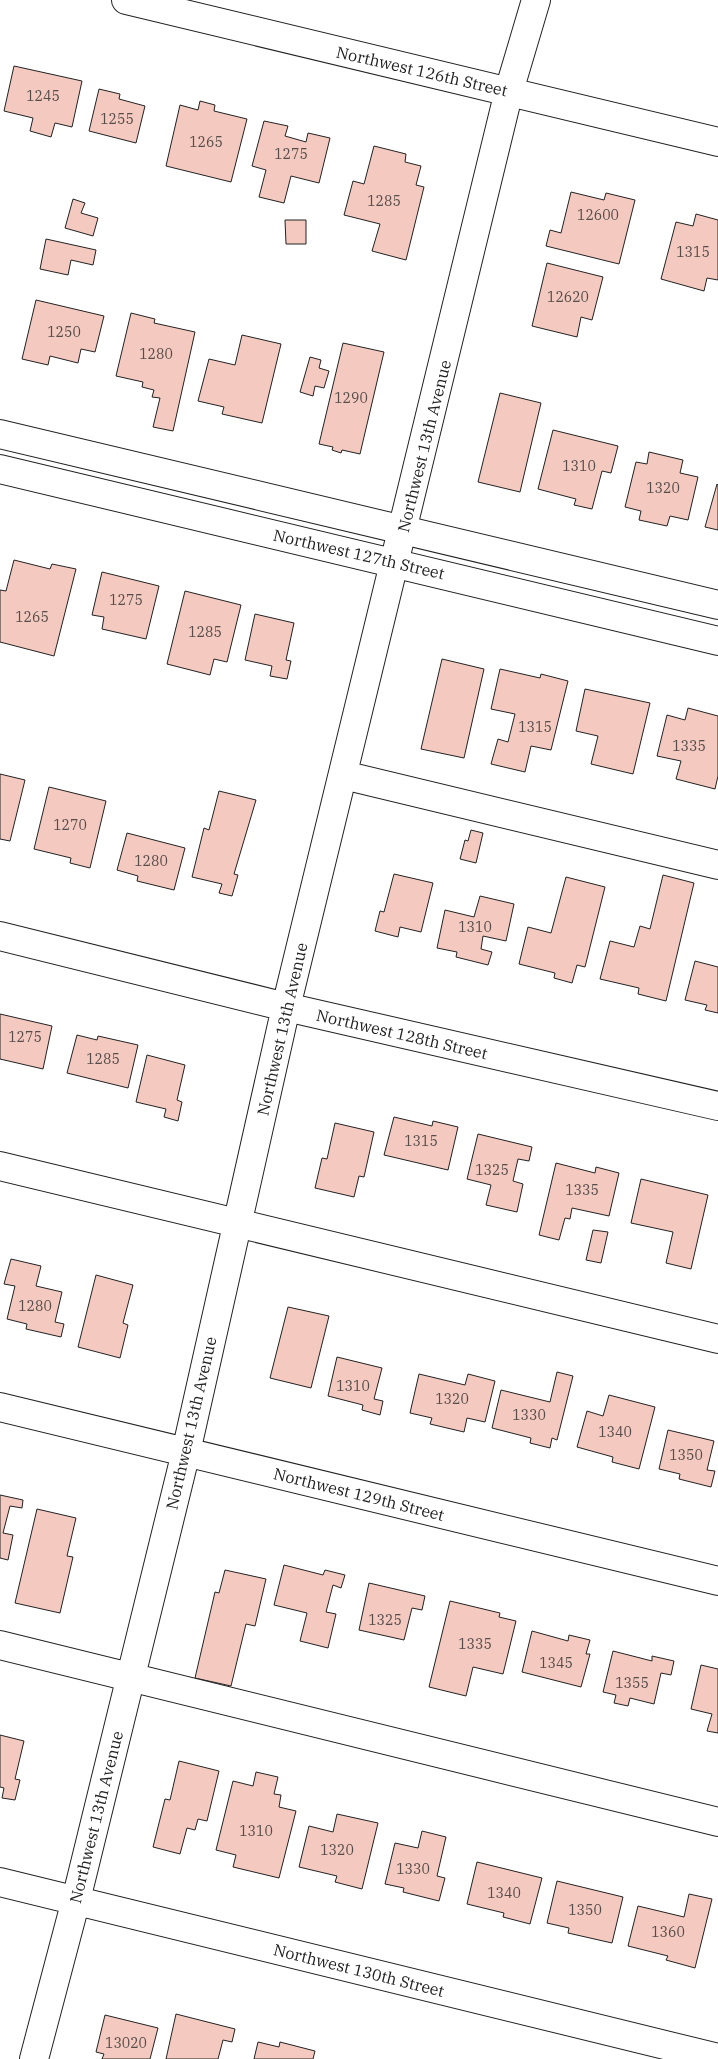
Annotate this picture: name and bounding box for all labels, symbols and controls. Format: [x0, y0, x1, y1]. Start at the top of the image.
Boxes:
street label: Northwest 126th Street [334, 42, 510, 101]
house number: 1245 [26, 87, 60, 105]
house number: 1255 [100, 110, 134, 128]
house number: 1265 [189, 133, 223, 151]
house number: 1275 [274, 145, 308, 163]
house number: 1285 [367, 192, 401, 210]
house number: 12600 [577, 206, 619, 224]
house number: 1315 [676, 243, 710, 261]
house number: 12620 [547, 288, 589, 306]
house number: 1250 [47, 323, 81, 341]
house number: 1280 [139, 345, 173, 363]
street label: Northwest 13th Avenue [393, 358, 455, 534]
house number: 1290 [334, 389, 368, 407]
house number: 1310 [562, 457, 596, 475]
house number: 1320 [646, 479, 680, 497]
street label: Northwest 127th Street [271, 525, 447, 584]
house number: 1275 [109, 591, 143, 609]
house number: 1265 [15, 608, 49, 626]
house number: 1285 [188, 623, 222, 641]
house number: 1315 [518, 718, 552, 736]
house number: 1335 [672, 737, 706, 755]
house number: 1270 [53, 816, 87, 834]
house number: 1280 [134, 852, 168, 870]
house number: 1310 [458, 918, 492, 936]
street label: Northwest 13th Avenue [252, 941, 312, 1117]
street label: Northwest 128th Street [314, 1005, 490, 1064]
house number: 1275 [8, 1028, 42, 1046]
house number: 1285 [86, 1050, 120, 1068]
house number: 1315 [404, 1132, 438, 1150]
house number: 1325 [475, 1161, 509, 1179]
house number: 1335 [565, 1181, 599, 1199]
house number: 1280 [18, 1297, 52, 1315]
street label: Northwest 13th Avenue [161, 1335, 221, 1511]
house number: 1310 [336, 1377, 370, 1395]
house number: 1320 [435, 1390, 469, 1408]
house number: 1330 [512, 1406, 546, 1424]
house number: 1340 [598, 1423, 632, 1441]
house number: 1350 [669, 1446, 703, 1464]
street label: Northwest 129th Street [272, 1463, 447, 1525]
house number: 1325 [368, 1611, 402, 1629]
house number: 1335 [458, 1635, 492, 1653]
house number: 1345 [539, 1654, 573, 1672]
house number: 1355 [615, 1674, 649, 1692]
street label: Northwest 13th Avenue [65, 1729, 127, 1905]
house number: 1310 [239, 1822, 273, 1840]
house number: 1320 [320, 1841, 354, 1859]
house number: 1330 [396, 1860, 430, 1878]
house number: 1340 [487, 1884, 521, 1902]
house number: 1350 [568, 1901, 602, 1919]
house number: 1360 [651, 1923, 685, 1941]
street label: Northwest 130th Street [272, 1939, 447, 2001]
house number: 13020 [105, 2034, 147, 2052]

